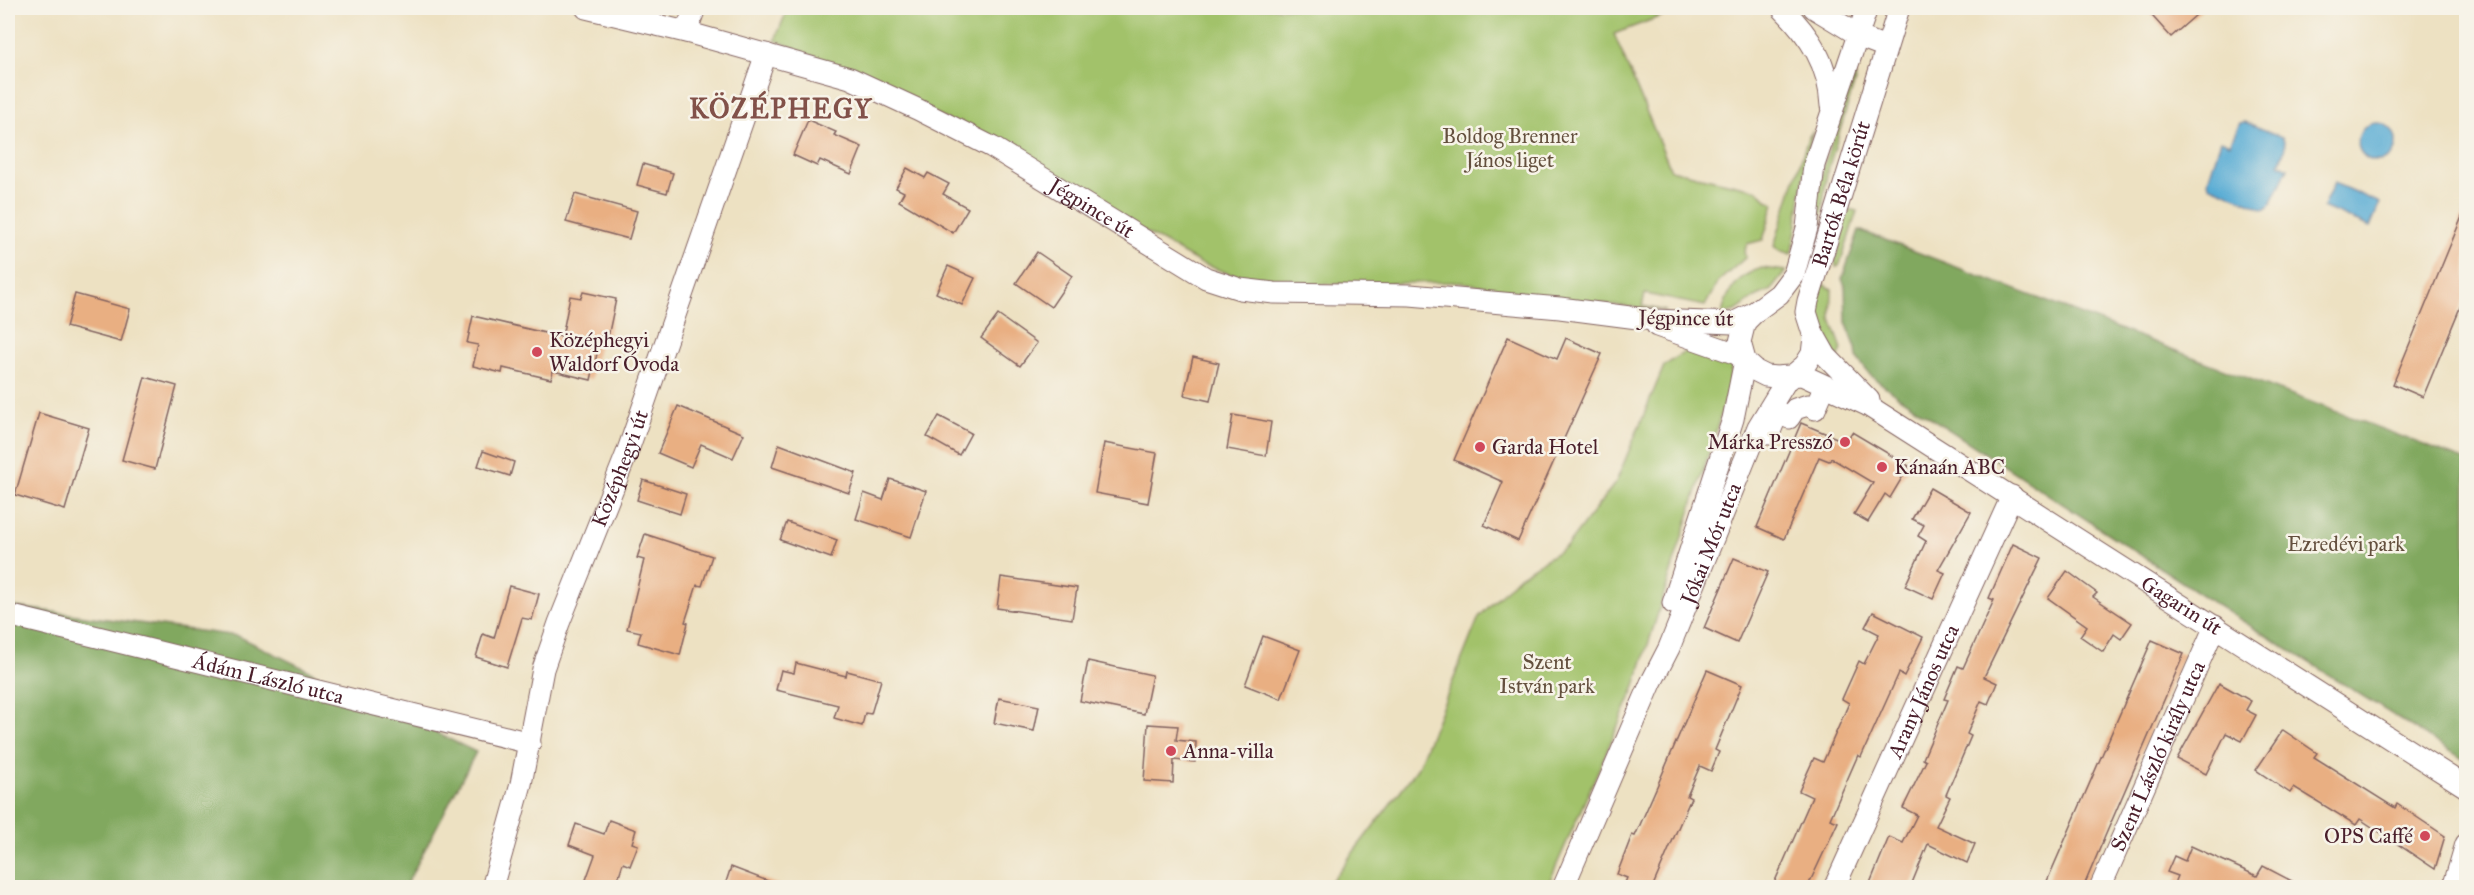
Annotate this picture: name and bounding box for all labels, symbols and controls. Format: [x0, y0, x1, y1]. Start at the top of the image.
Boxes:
district label: KÖZÉPHEGY [689, 90, 873, 125]
street label: Bartók Béla körút [1806, 117, 1876, 270]
park label: Boldog Brenner János liget [1442, 123, 1578, 173]
street label: Jégpince út [1043, 171, 1140, 244]
street label: Jégpince út [1636, 304, 1734, 332]
place label: Középhegyi Waldorf Óvoda [549, 327, 679, 377]
marker: Középhegyi Waldorf Óvoda [530, 345, 544, 359]
street label: Középhegyi út [586, 406, 654, 531]
place label: Márka Presszó [1707, 429, 1833, 455]
place label: Garda Hotel [1492, 434, 1599, 460]
marker: Márka Presszó [1838, 435, 1852, 449]
marker: Garda Hotel [1473, 440, 1487, 454]
place label: Kánaán ABC [1894, 454, 2005, 480]
marker: Kánaán ABC [1875, 460, 1889, 474]
street label: Jókai Mór utca [1674, 479, 1747, 610]
park label: Ezredévi park [2287, 531, 2405, 557]
street label: Gagarin út [2136, 570, 2227, 641]
street label: Arany János utca [1881, 620, 1965, 763]
street label: Ádám László utca [189, 648, 347, 710]
park label: Szent István park [1499, 649, 1595, 699]
street label: Szent László király utca [2105, 657, 2211, 855]
place label: Anna-villa [1182, 738, 1274, 764]
marker: Anna-villa [1164, 744, 1178, 758]
place label: OPS Caffé [2324, 823, 2413, 849]
marker: OPS Caffé [2418, 829, 2432, 843]

